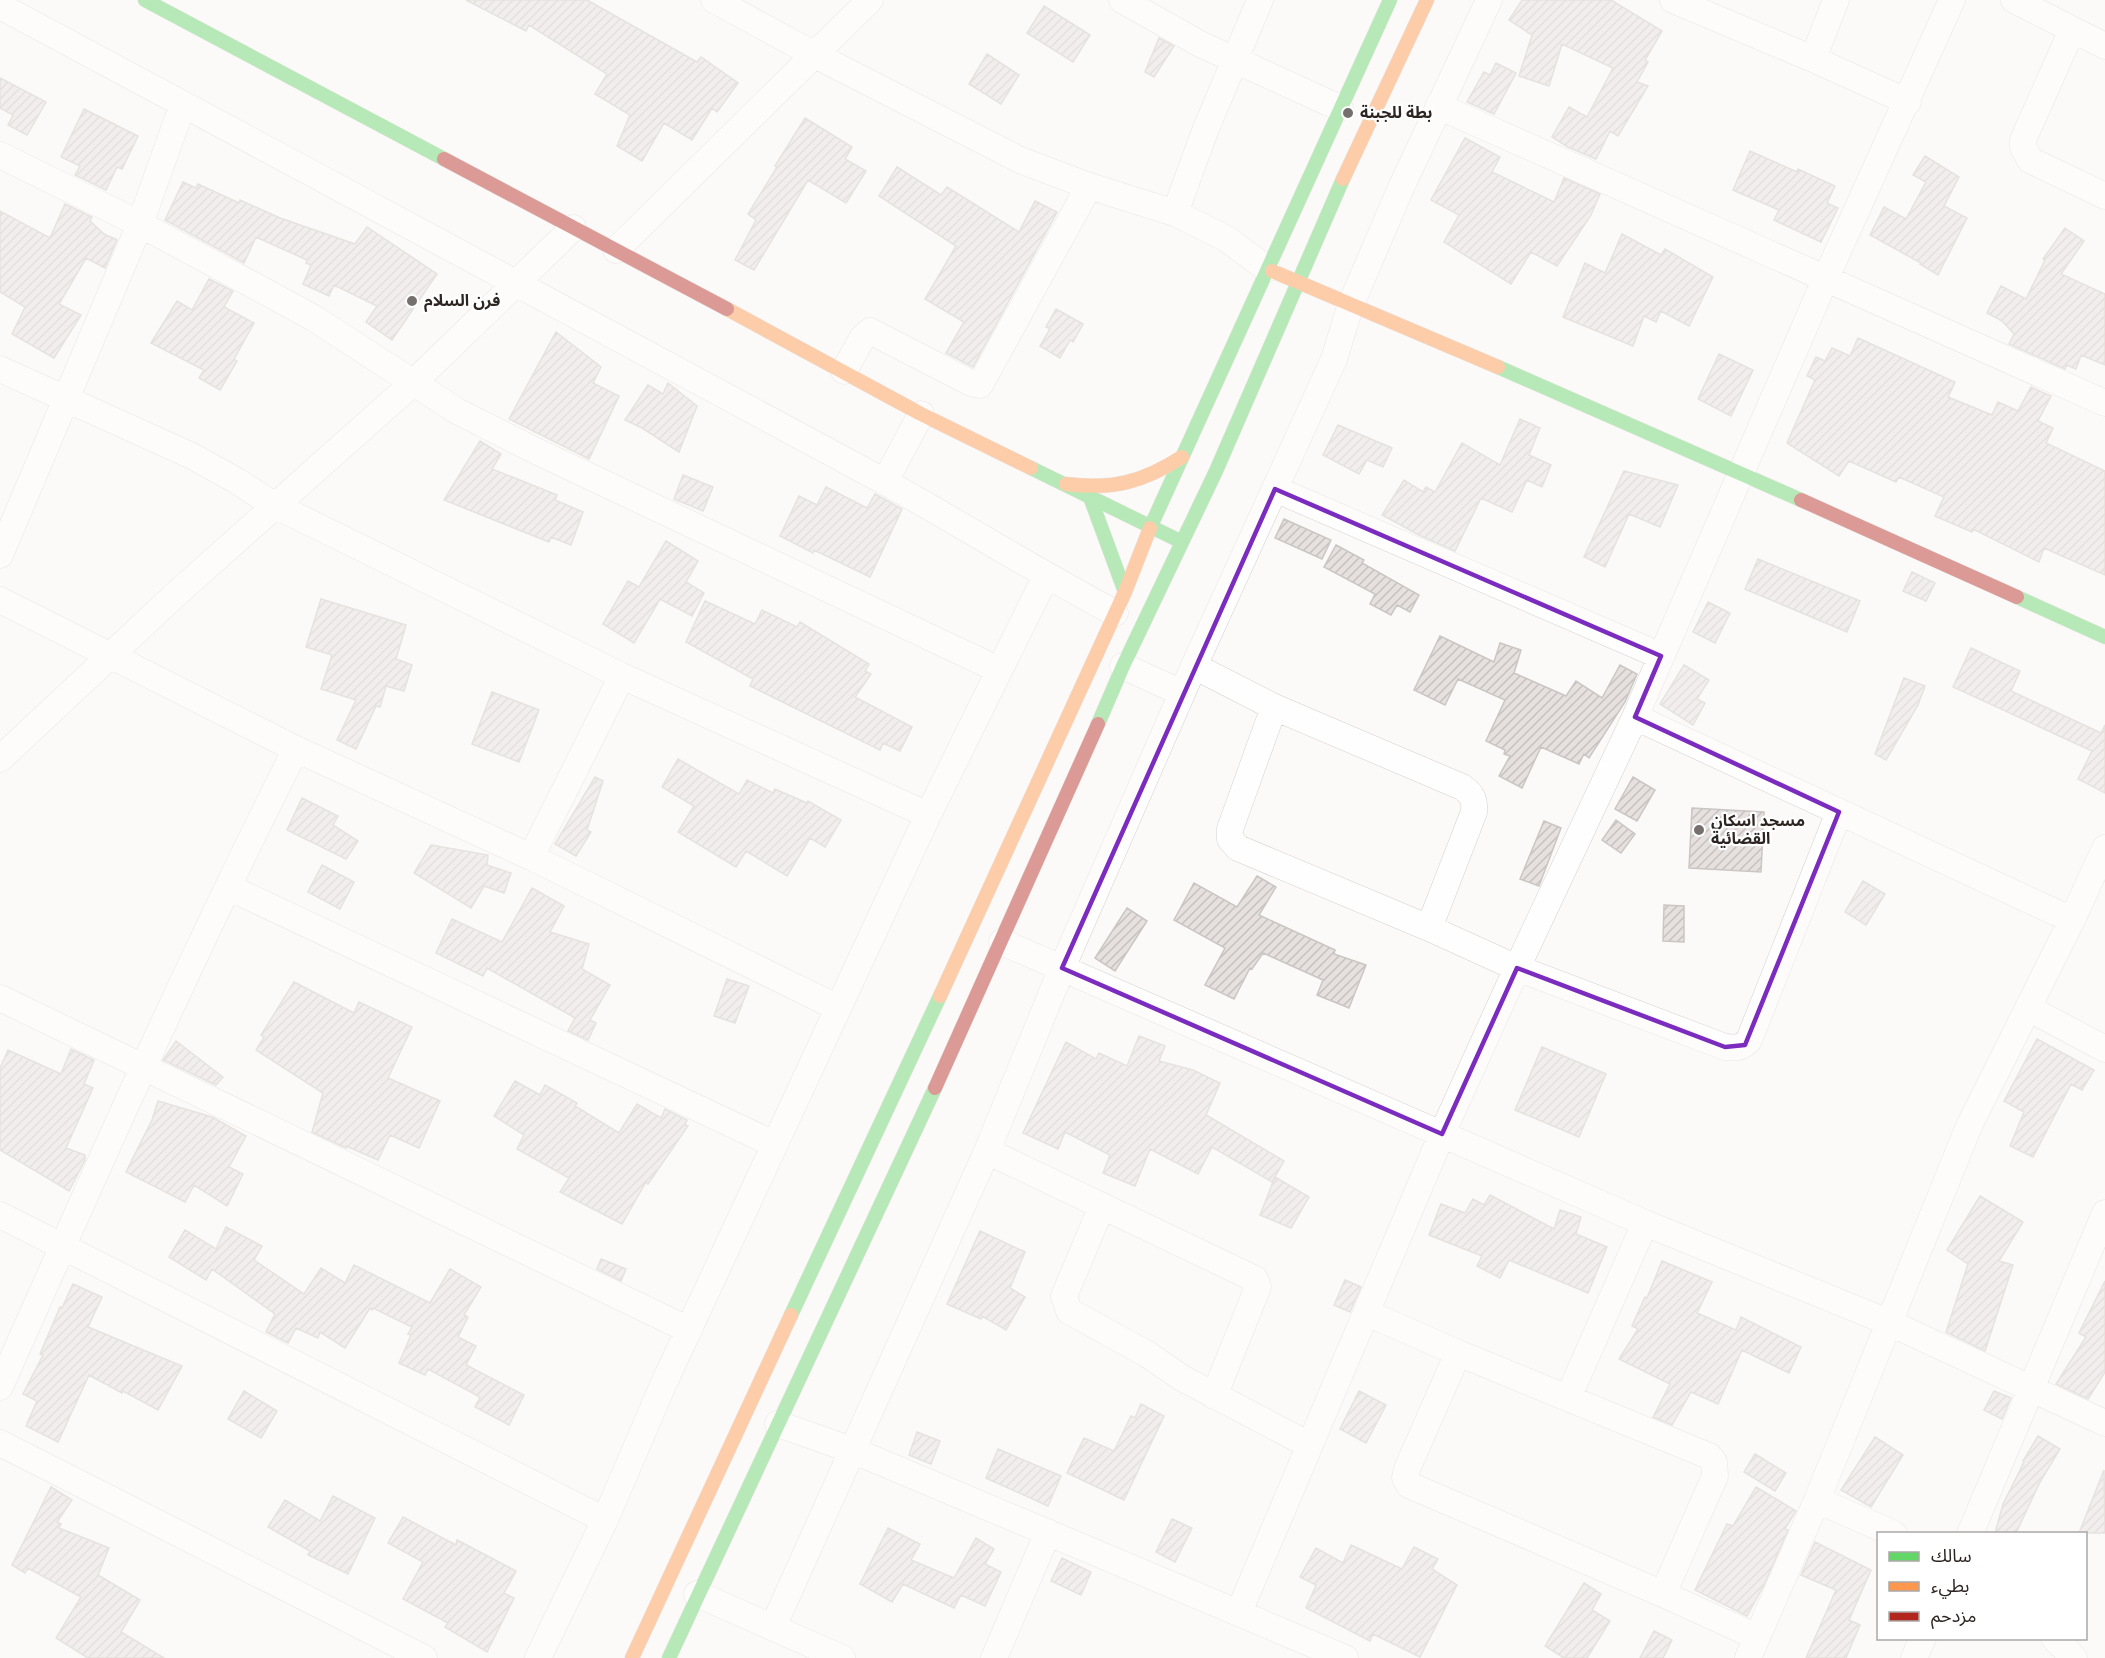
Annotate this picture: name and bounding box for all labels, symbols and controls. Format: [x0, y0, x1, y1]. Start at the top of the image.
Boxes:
place label: بطة للجبنة [1360, 96, 1432, 130]
marker: بطة للجبنة [1341, 106, 1355, 120]
place label: فرن السلام [424, 284, 500, 318]
marker: فرن السلام [405, 294, 419, 308]
place label: مسجد اسكان القضائية [1711, 804, 1805, 856]
marker: مسجد اسكان القضائية [1692, 823, 1706, 837]
legend [1877, 1532, 2087, 1640]
text: سالك [1931, 1537, 1972, 1575]
text: بطيء [1931, 1567, 1969, 1605]
text: مزدحم [1931, 1597, 1976, 1635]

